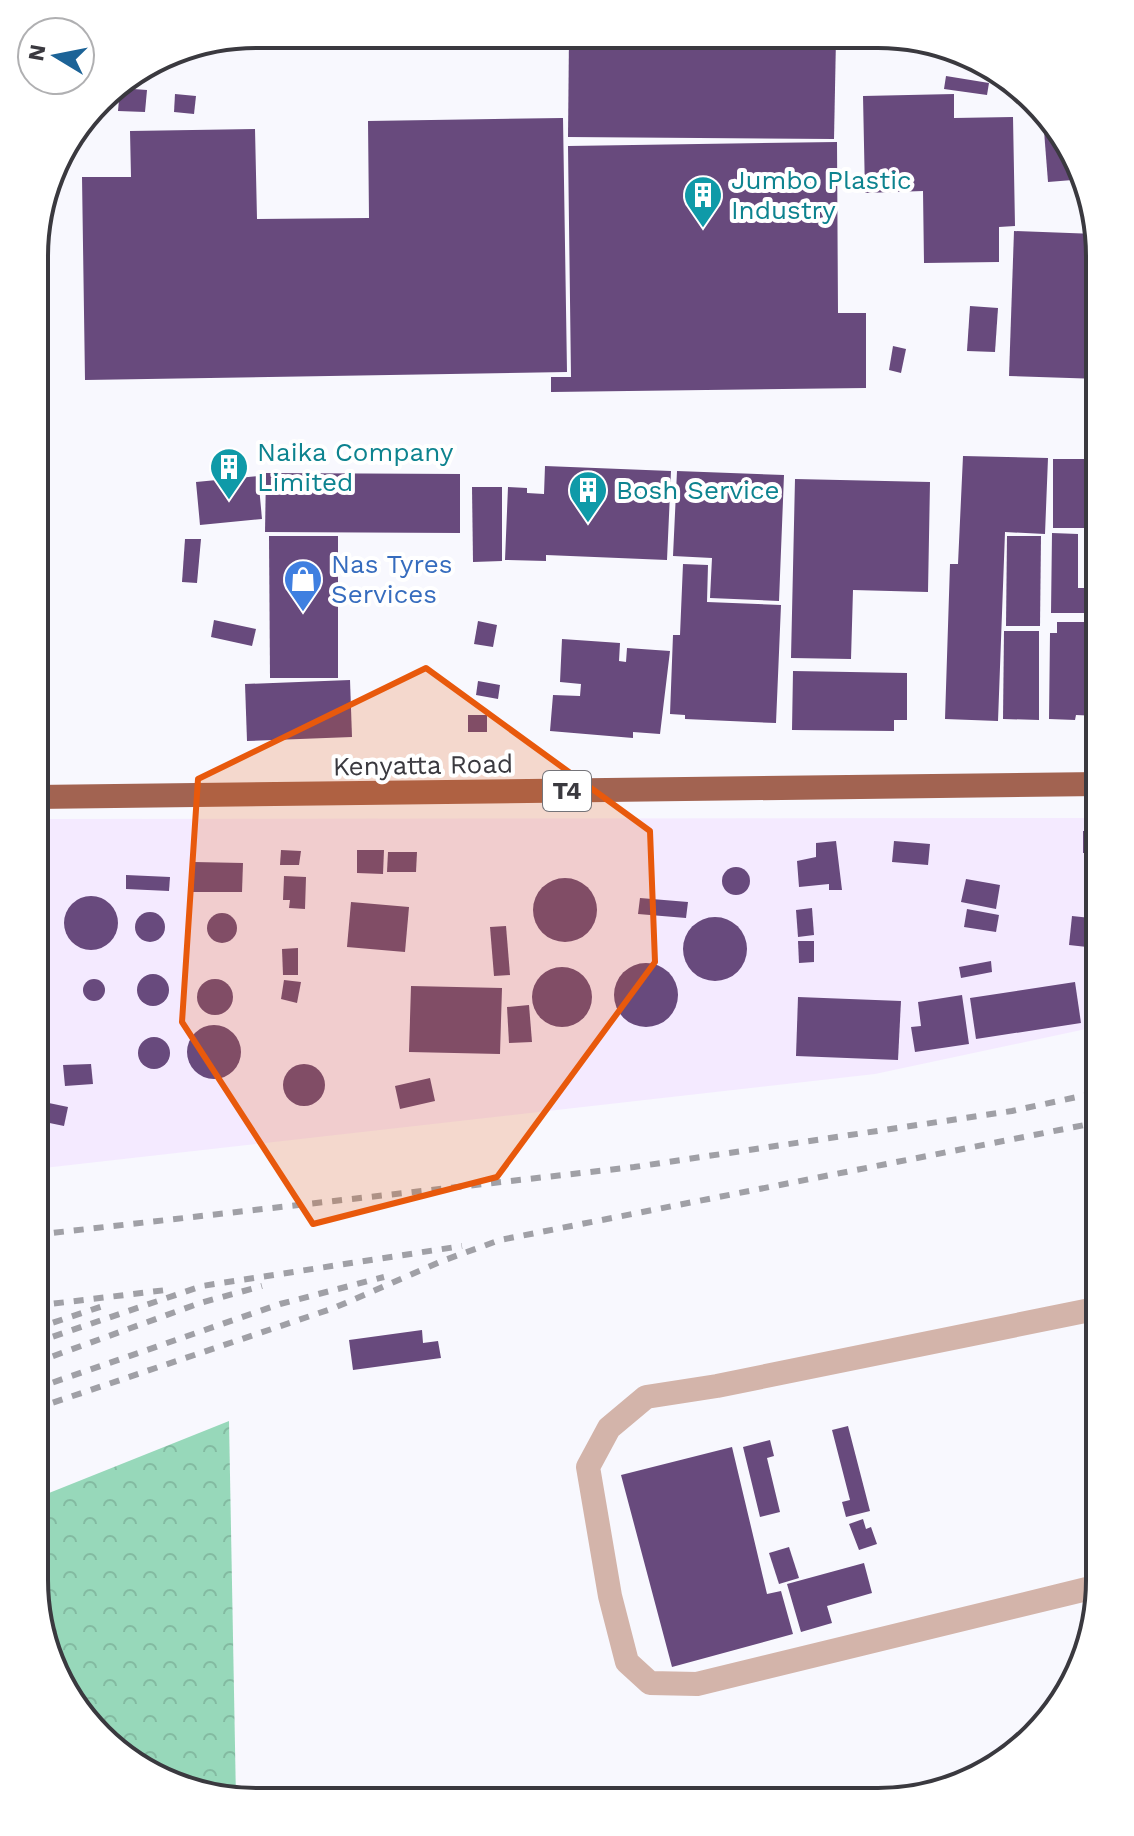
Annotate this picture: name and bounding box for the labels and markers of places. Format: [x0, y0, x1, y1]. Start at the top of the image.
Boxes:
place label: Jumbo Plastic Industry [731, 165, 912, 225]
building icon: Jumbo Plastic Industry [682, 174, 724, 229]
place label: Naika Company Limited [257, 437, 454, 497]
building icon: Naika Company Limited [208, 446, 250, 501]
building icon: Bosh Service [567, 469, 609, 524]
place label: Bosh Service [616, 475, 780, 505]
place label: Nas Tyres Services [331, 549, 452, 609]
shop icon: Nas Tyres Services [282, 558, 324, 613]

